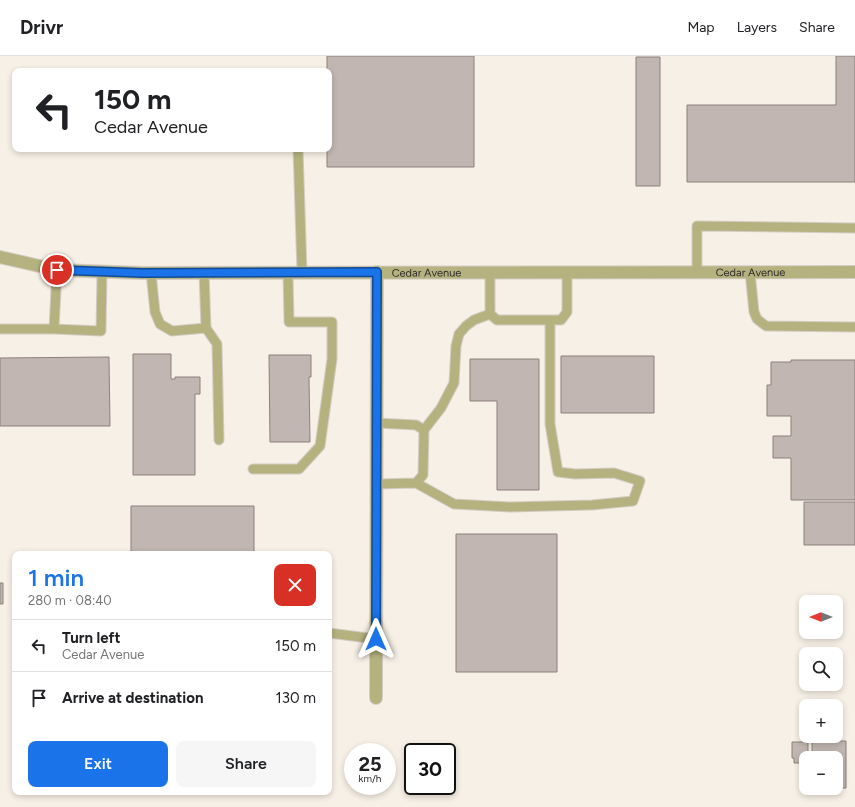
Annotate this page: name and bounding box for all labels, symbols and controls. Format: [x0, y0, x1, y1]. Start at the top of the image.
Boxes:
text: Drivr [20, 16, 63, 39]
text: Map [687, 19, 715, 36]
text: Layers [737, 19, 777, 36]
text: Share [799, 19, 835, 36]
text: 150 m [94, 82, 171, 116]
icon: left [28, 84, 80, 136]
text: Cedar Avenue [94, 116, 208, 138]
pin [40, 253, 74, 287]
icon: arrive [46, 259, 68, 281]
street label: Cedar Avenue [392, 266, 461, 279]
street label: Cedar Avenue [716, 266, 785, 279]
text: 1 min [28, 563, 84, 592]
button: close [274, 564, 316, 606]
text: 280 m · 08:40 [28, 593, 112, 608]
north arrow [799, 595, 843, 639]
map controls [799, 595, 843, 795]
position arrow [355, 618, 397, 660]
text: Turn left [62, 629, 120, 647]
icon: left [28, 635, 50, 657]
text: 150 m [275, 637, 316, 655]
text: Cedar Avenue [62, 647, 144, 662]
button: search [799, 647, 843, 691]
icon: arrive [28, 687, 50, 709]
text: Arrive at destination [62, 689, 203, 707]
text: 130 m [276, 689, 316, 707]
button: + [799, 699, 843, 743]
button: Exit [28, 741, 168, 787]
button: Share [176, 741, 316, 787]
speed limit sign: 30 [404, 743, 456, 795]
button: − [799, 751, 843, 795]
text: 25 [358, 752, 382, 776]
text: km/h [359, 772, 381, 785]

